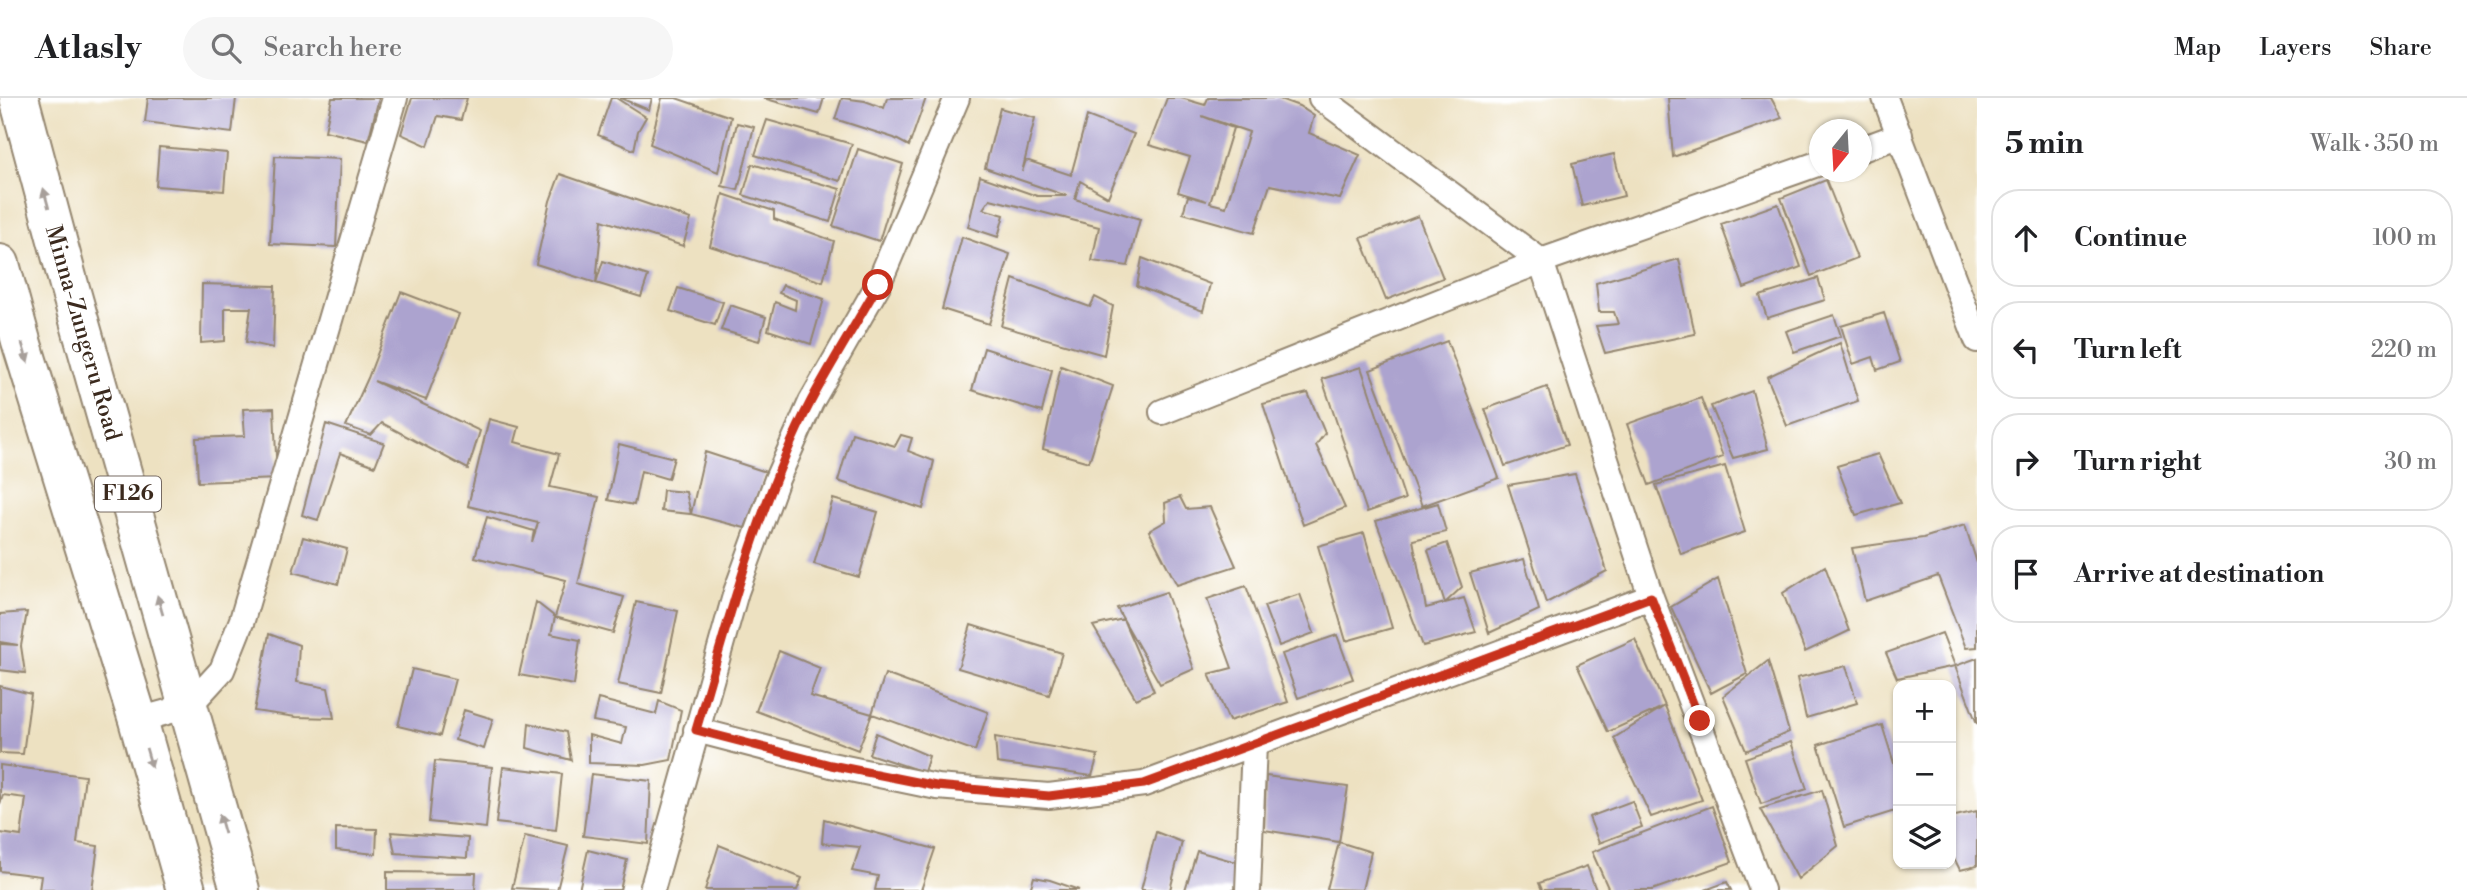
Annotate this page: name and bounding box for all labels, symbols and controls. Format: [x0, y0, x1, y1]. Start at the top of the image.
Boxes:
search box [183, 17, 673, 80]
text: Atlasly [35, 28, 141, 69]
icon: search [207, 29, 245, 67]
text: Search here [263, 32, 402, 64]
text: Map [2174, 33, 2221, 63]
text: Layers [2259, 33, 2331, 63]
text: Share [2369, 33, 2432, 63]
north arrow [1809, 119, 1872, 182]
text: 5 min [2005, 125, 2084, 163]
text: Walk · 350 m [2310, 130, 2439, 158]
one-way arrow [40, 186, 51, 208]
icon: ahead [2007, 219, 2045, 257]
street label: Minna-Zungeru Road [39, 222, 127, 444]
text: Continue [2074, 222, 2187, 254]
text: 100 m [2372, 224, 2437, 252]
route start [862, 269, 893, 300]
icon: left [2007, 331, 2045, 369]
text: Turn left [2074, 334, 2182, 366]
text: 220 m [2371, 336, 2437, 364]
one-way arrow [20, 343, 30, 364]
icon: right [2007, 443, 2045, 481]
text: Turn right [2074, 446, 2202, 478]
text: 30 m [2384, 448, 2437, 476]
road number: F126 [95, 476, 161, 512]
icon: arrive [2007, 555, 2045, 593]
text: Arrive at destination [2074, 558, 2324, 590]
one-way arrow [154, 594, 165, 616]
map controls [1893, 680, 1956, 869]
button: + [1893, 680, 1956, 743]
route end [1684, 705, 1715, 736]
button: − [1893, 743, 1956, 806]
one-way arrow [144, 748, 154, 769]
button: layers [1893, 806, 1956, 869]
one-way arrow [216, 813, 227, 835]

